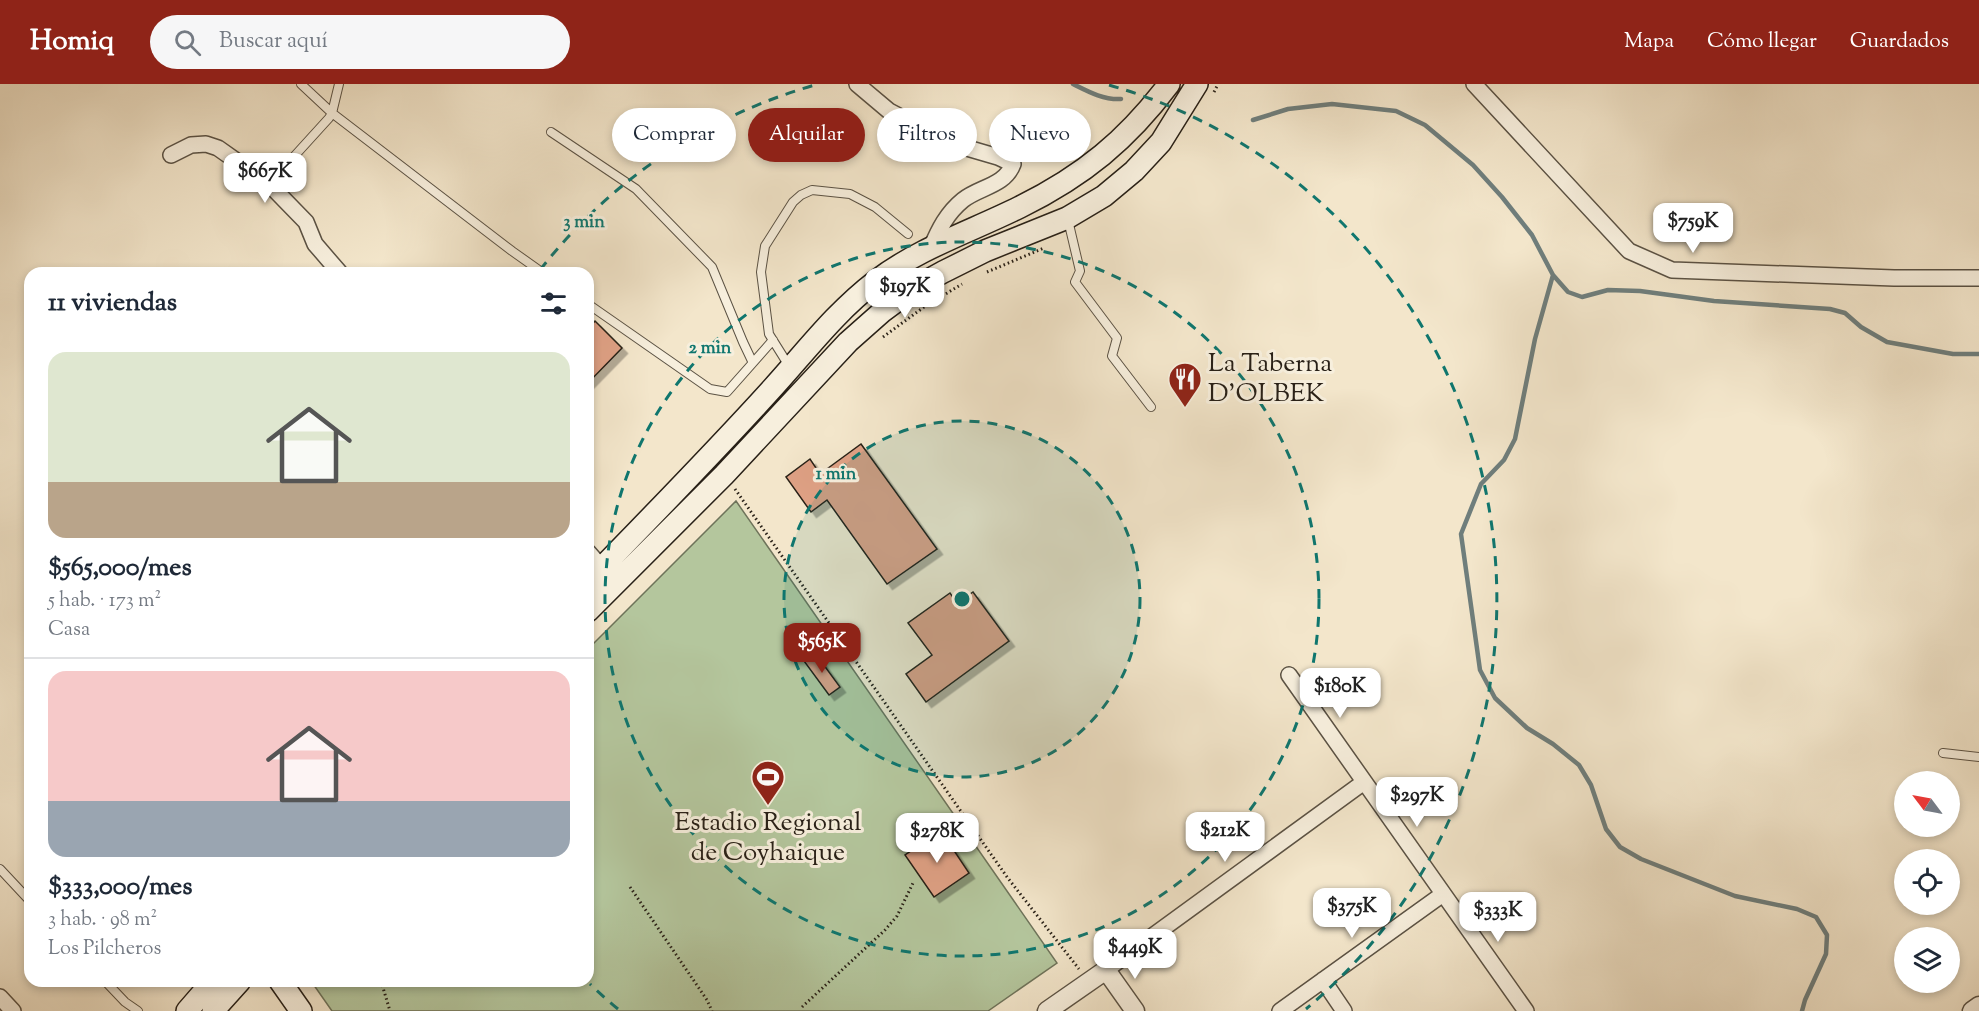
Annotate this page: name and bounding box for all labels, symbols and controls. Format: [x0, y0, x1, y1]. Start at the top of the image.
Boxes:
search box [150, 15, 570, 69]
text: Homiq [30, 22, 114, 62]
icon: search [171, 26, 204, 59]
text: Buscar aquí [219, 26, 328, 58]
text: Mapa [1624, 27, 1674, 57]
text: Cómo llegar [1707, 27, 1817, 57]
text: Guardados [1850, 27, 1949, 57]
chip: Comprar [612, 108, 736, 162]
chip: Alquilar [748, 108, 865, 162]
chip: Filtros [877, 108, 977, 162]
chip: Nuevo [989, 108, 1091, 162]
pin: $667K [223, 153, 307, 204]
text: $667K [237, 158, 293, 187]
pin: $759K [1651, 203, 1735, 254]
text: $759K [1667, 208, 1719, 237]
text: 3 min [563, 210, 605, 236]
pin: $197K [863, 268, 947, 319]
text: $197K [879, 273, 931, 302]
text: 11 viviendas [48, 285, 177, 322]
icon: filters [537, 287, 570, 320]
text: 2 min [689, 336, 732, 362]
place label: La Taberna D’OLBEK [1208, 346, 1332, 413]
restaurant icon: La Taberna D’OLBEK [1167, 361, 1203, 408]
icon: home [255, 391, 363, 499]
text: 1 min [816, 462, 857, 488]
text: $565,000/mes [48, 550, 192, 587]
text: 5 hab. · 173 m² [48, 587, 161, 616]
centre of rings [952, 589, 972, 609]
text: Casa [48, 616, 90, 645]
pin: $565K [780, 623, 864, 674]
text: $565K [798, 628, 846, 657]
pin: $180K [1298, 668, 1382, 719]
text: $180K [1314, 673, 1366, 702]
icon: home [255, 710, 363, 818]
sports icon: Estadio Regional de Coyhaique [750, 759, 786, 806]
north arrow [1894, 771, 1960, 837]
map controls [1894, 771, 1960, 993]
pin: $297K [1375, 777, 1459, 828]
text: $297K [1390, 782, 1444, 811]
place label: Estadio Regional de Coyhaique [675, 805, 861, 872]
pin: $212K [1183, 812, 1267, 863]
pin: $278K [895, 813, 979, 864]
text: $212K [1200, 817, 1250, 846]
text: $278K [910, 818, 964, 847]
button: locate [1894, 849, 1960, 915]
text: $333,000/mes [48, 869, 192, 906]
pin: $375K [1310, 888, 1394, 939]
pin: $333K [1456, 892, 1540, 943]
text: $375K [1327, 893, 1377, 922]
text: $333K [1473, 897, 1523, 926]
text: 3 hab. · 98 m² [48, 906, 157, 935]
button: layers [1894, 927, 1960, 993]
pin: $449K [1093, 929, 1177, 980]
text: $449K [1108, 934, 1162, 963]
text: Los Pilcheros [48, 935, 161, 964]

